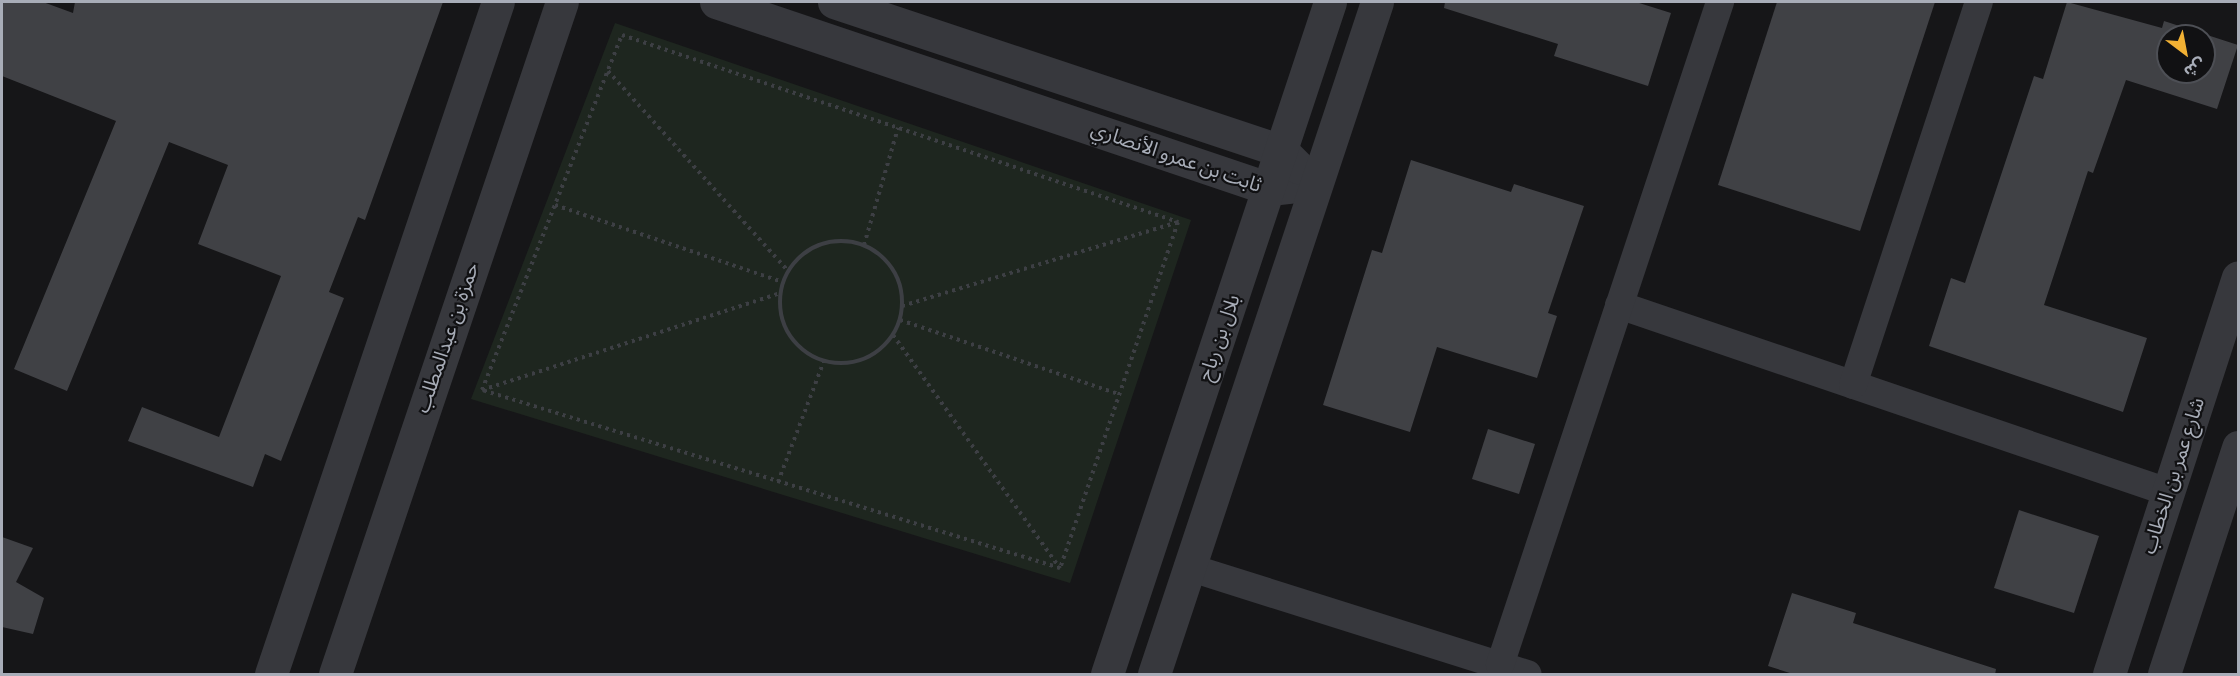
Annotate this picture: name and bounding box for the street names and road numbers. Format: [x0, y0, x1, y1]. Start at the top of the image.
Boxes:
street label: ثابت بن عمرو الأنصاري [1088, 118, 1264, 198]
street label: حمزة بن عبدالمطلب [411, 260, 485, 416]
street label: بلال بن رباح [1194, 292, 1246, 384]
street label: شارع عمر بن الخطاب [2137, 395, 2211, 557]

